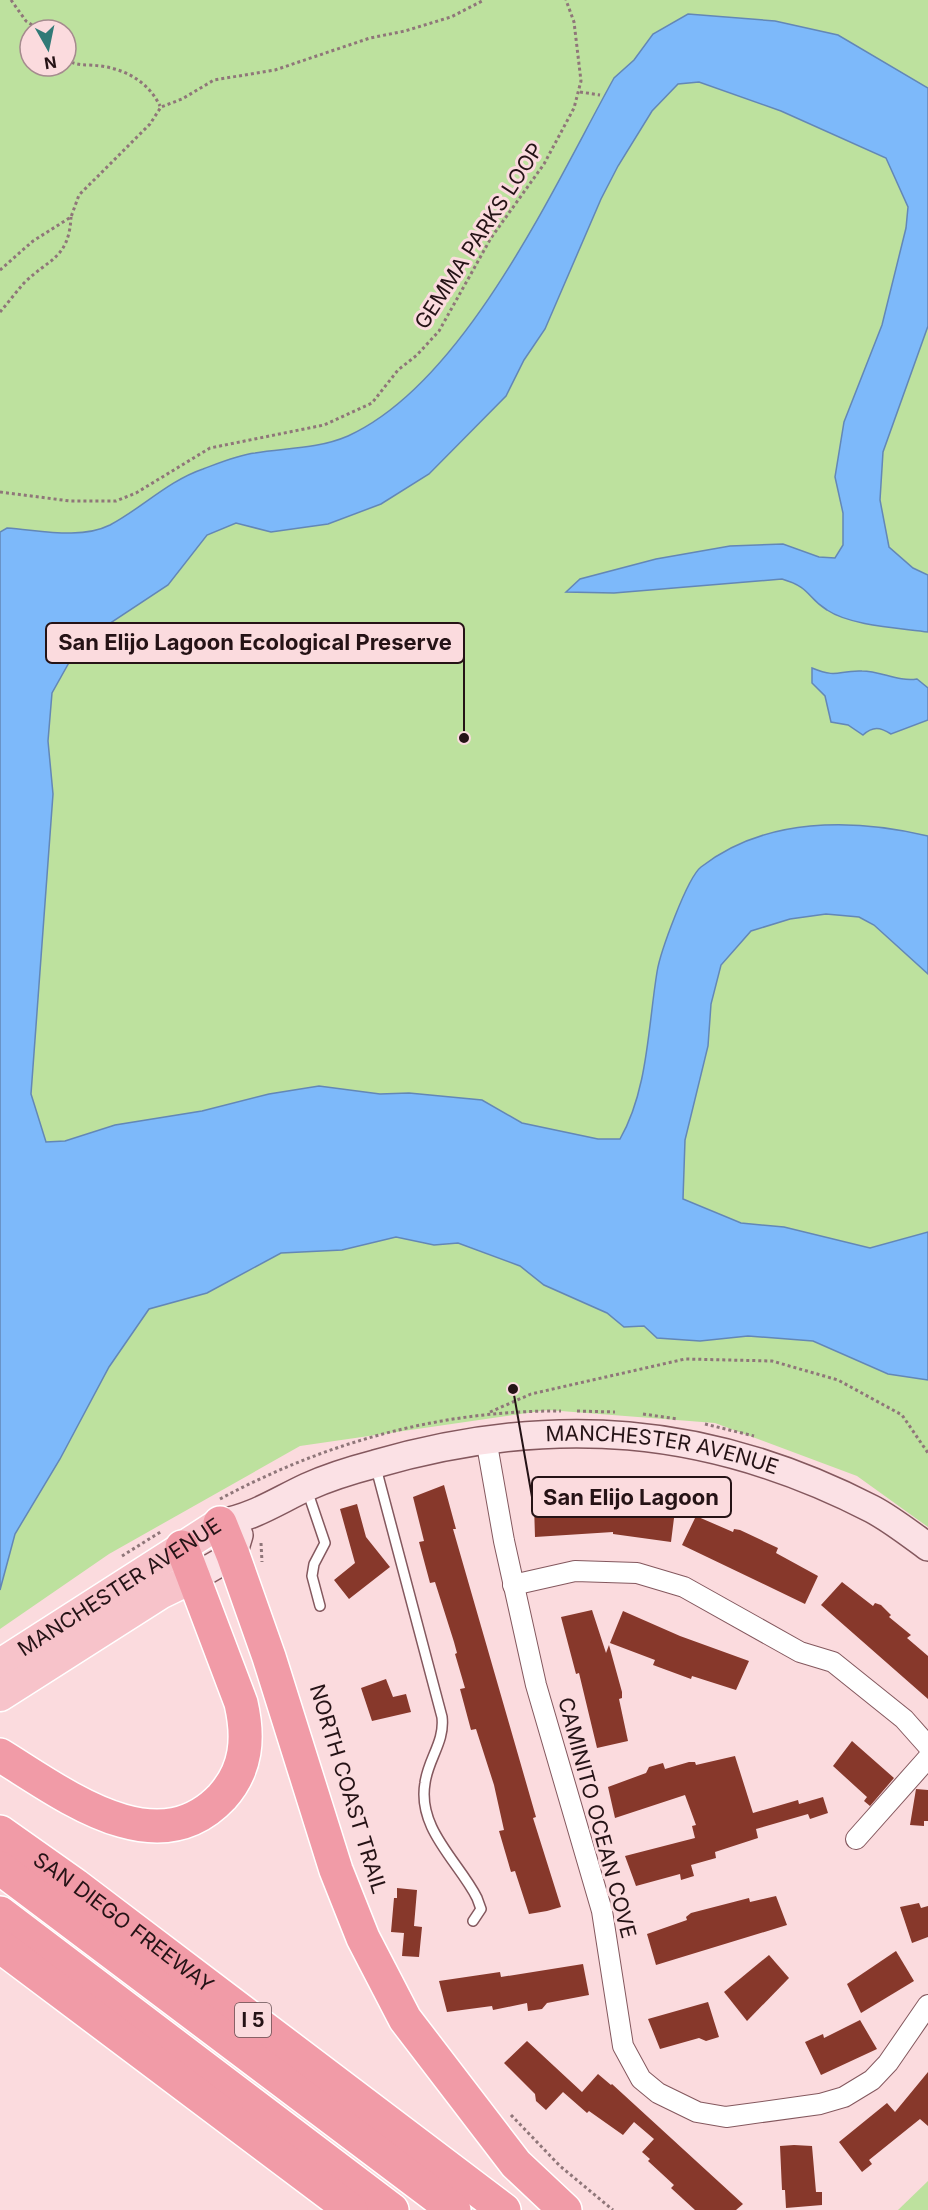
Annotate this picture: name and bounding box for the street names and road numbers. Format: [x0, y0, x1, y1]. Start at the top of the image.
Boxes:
street label: GEMMA PARKS LOOP [409, 138, 548, 333]
street label: MANCHESTER AVENUE [545, 1421, 782, 1480]
street label: MANCHESTER AVENUE [13, 1513, 225, 1661]
street label: NORTH COAST TRAIL [305, 1681, 392, 1897]
street label: CAMINITO OCEAN COVE [553, 1695, 642, 1941]
street label: SAN DIEGO FREEWAY [29, 1847, 219, 1998]
road number: I 5 [235, 2003, 271, 2037]

